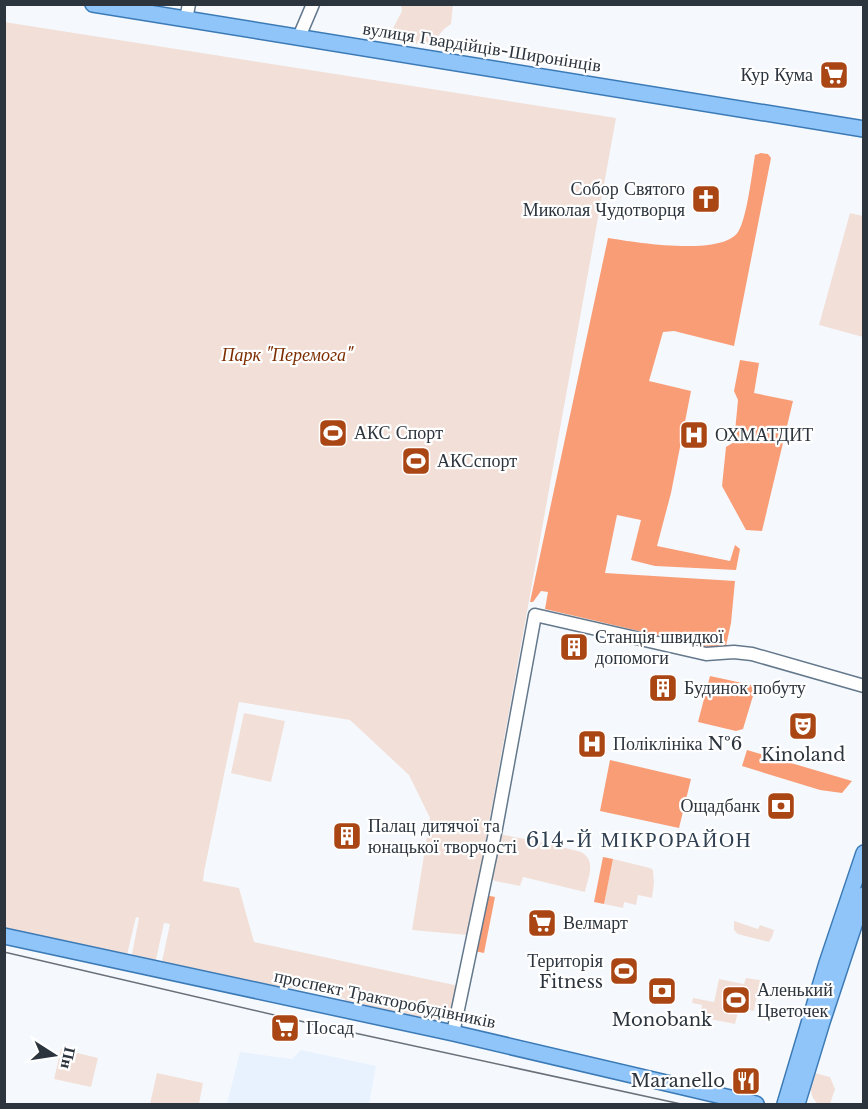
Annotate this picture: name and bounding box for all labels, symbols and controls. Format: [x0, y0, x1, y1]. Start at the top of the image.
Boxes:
street label: вулиця Гвардійців-Широнінців [361, 17, 603, 77]
supermarket icon: Кур Кума [818, 59, 850, 91]
place label: Кур Кума [741, 64, 813, 86]
place label: Собор Святого Миколая Чудотворця [523, 178, 685, 221]
church icon: Собор Святого Миколая Чудотворця [690, 183, 722, 215]
park label: Парк "Перемога" [221, 344, 354, 366]
sports icon: АКС Спорт [317, 417, 349, 449]
hospital icon: ОХМАТДИТ [678, 419, 710, 451]
place label: АКС Спорт [354, 422, 443, 444]
place label: ОХМАТДИТ [715, 424, 813, 446]
sports icon: АКСспорт [400, 445, 432, 477]
place label: АКСспорт [437, 450, 517, 472]
place label: Станція швидкої допомоги [595, 626, 724, 669]
building icon: Станція швидкої допомоги [558, 631, 590, 663]
building icon: Будинок побуту [647, 672, 679, 704]
place label: Будинок побуту [684, 677, 806, 699]
theatre icon: Kinoland [787, 710, 819, 742]
hospital icon: Поліклініка №6 [576, 728, 608, 760]
place label: Поліклініка №6 [613, 733, 742, 755]
place label: Kinoland [761, 744, 845, 766]
bank icon: Ощадбанк [765, 790, 797, 822]
place label: Ощадбанк [680, 795, 760, 817]
place label: Палац дитячої та юнацької творчості [368, 815, 517, 858]
building icon: Палац дитячої та юнацької творчості [331, 820, 363, 852]
district label: 614-Й МІКРОРАЙОН [526, 827, 752, 853]
supermarket icon: Велмарт [526, 907, 558, 939]
place label: Велмарт [563, 912, 628, 934]
place label: Територія Fitness [527, 950, 603, 993]
sports icon: Територія Fitness [608, 955, 640, 987]
street label: проспект Тракторобудівників [272, 965, 498, 1033]
bank icon: Monobank [646, 975, 678, 1007]
place label: Аленький Цветочек [757, 979, 833, 1022]
sports icon: Аленький Цветочек [720, 984, 752, 1016]
place label: Monobank [612, 1009, 712, 1031]
supermarket icon: Посад [269, 1012, 301, 1044]
place label: Посад [306, 1017, 354, 1039]
north arrow [24, 1025, 84, 1085]
text: Пн [57, 1045, 81, 1071]
restaurant icon: Maranello [730, 1065, 762, 1097]
place label: Maranello [631, 1070, 725, 1092]

